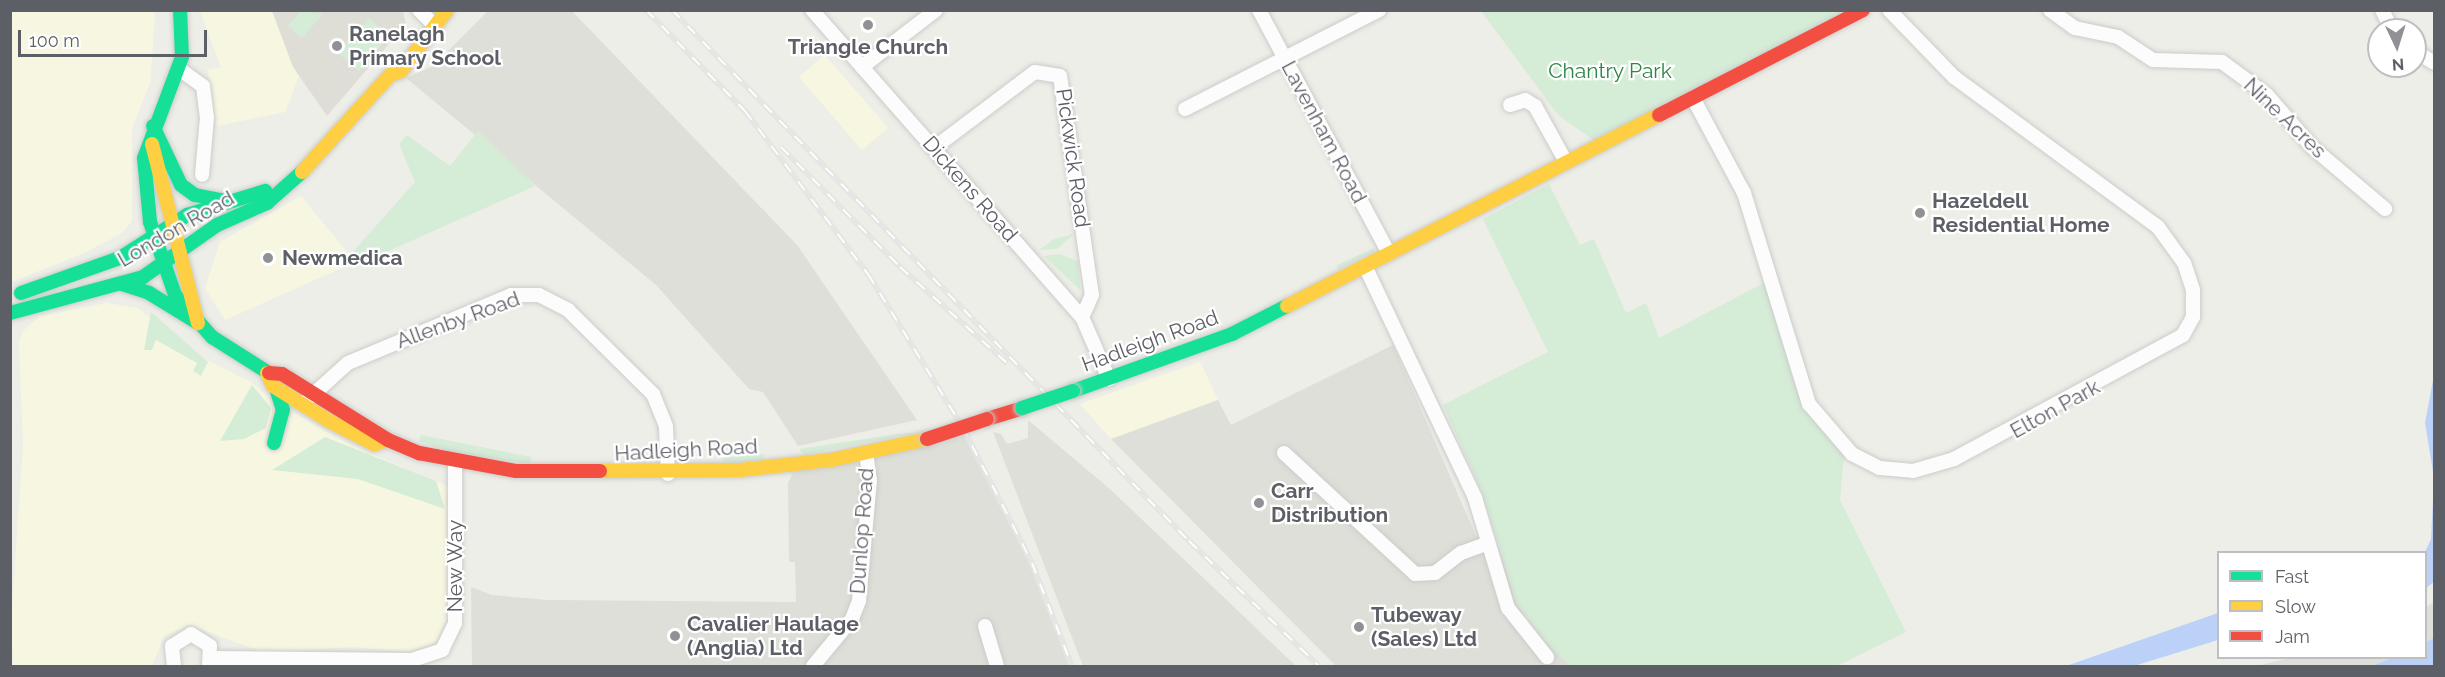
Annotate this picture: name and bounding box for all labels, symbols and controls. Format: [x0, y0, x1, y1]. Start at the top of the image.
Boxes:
scale bar [21, 18, 210, 56]
marker: Triangle Church [861, 18, 875, 32]
north arrow [2367, 18, 2427, 78]
place label: Ranelagh Primary School [349, 21, 501, 71]
text: 100 m [29, 30, 80, 51]
place label: Triangle Church [788, 34, 948, 60]
marker: Ranelagh Primary School [330, 39, 344, 53]
text: N [2391, 55, 2405, 74]
street label: Lavenham Road [1276, 57, 1372, 207]
park label: Chantry Park [1548, 58, 1672, 84]
street label: Nine Acres [2238, 72, 2332, 164]
street label: Pickwick Road [1051, 87, 1095, 229]
street label: Dickens Road [917, 131, 1023, 247]
street label: London Road [113, 186, 239, 272]
place label: Hazeldell Residential Home [1932, 188, 2110, 238]
marker: Hazeldell Residential Home [1913, 206, 1927, 220]
place label: Newmedica [282, 245, 403, 271]
marker: Newmedica [259, 249, 277, 267]
street label: Allenby Road [393, 286, 523, 354]
street label: Hadleigh Road [1078, 305, 1222, 377]
street label: Elton Park [2006, 374, 2104, 444]
street label: Hadleigh Road [614, 434, 758, 466]
street label: Dunlop Road [845, 467, 879, 595]
place label: Carr Distribution [1271, 478, 1388, 528]
marker: Carr Distribution [1252, 496, 1266, 510]
street label: New Way [442, 519, 468, 613]
legend [2217, 551, 2427, 659]
text: Fast [2275, 566, 2309, 587]
text: Slow [2275, 596, 2316, 617]
place label: Tubeway (Sales) Ltd [1371, 602, 1477, 652]
place label: Cavalier Haulage (Anglia) Ltd [687, 611, 859, 661]
marker: Tubeway (Sales) Ltd [1352, 620, 1366, 634]
text: Jam [2275, 626, 2310, 647]
marker: Cavalier Haulage (Anglia) Ltd [668, 629, 682, 643]

